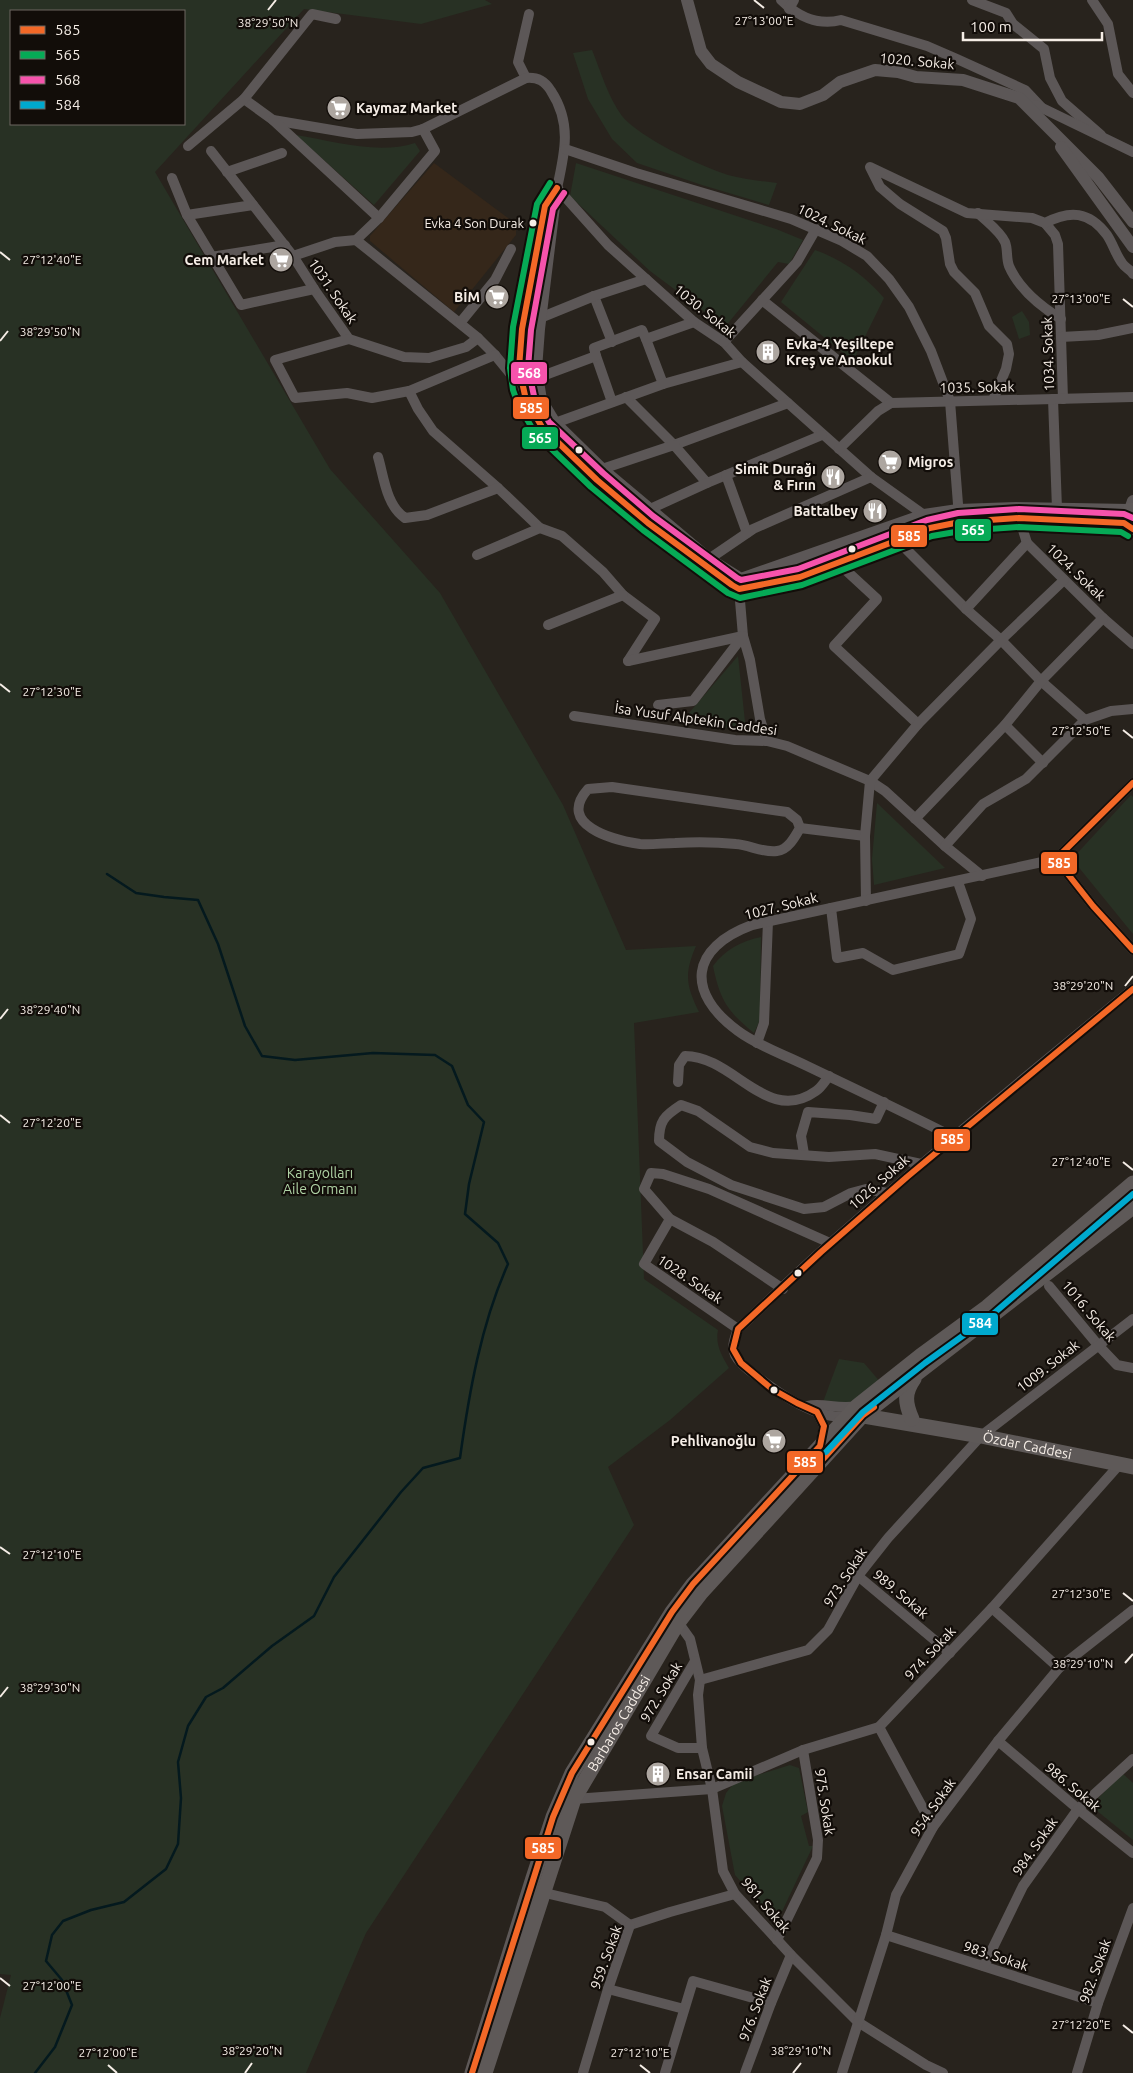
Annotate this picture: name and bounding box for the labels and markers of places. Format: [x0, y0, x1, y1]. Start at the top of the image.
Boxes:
supermarket icon: Kaymaz Market [326, 95, 352, 121]
place label: Kaymaz Market [356, 100, 457, 116]
place label: Evka 4 Son Durak [424, 216, 524, 230]
marker: Evka 4 Son Durak [528, 218, 538, 228]
supermarket icon: Cem Market [268, 247, 294, 273]
place label: Cem Market [184, 252, 264, 268]
supermarket icon: BİM [484, 284, 510, 310]
place label: BİM [454, 288, 480, 305]
place label: Evka-4 Yeşiltepe Kreş ve Anaokul [786, 336, 894, 369]
building icon: Evka-4 Yeşiltepe Kreş ve Anaokul [755, 339, 781, 365]
unlabelled marker [574, 445, 584, 455]
supermarket icon: Migros [877, 449, 903, 475]
place label: Migros [908, 454, 954, 470]
place label: Simit Durağı & Fırın [735, 461, 816, 493]
restaurant icon: Simit Durağı & Fırın [820, 464, 846, 490]
restaurant icon: Battalbey [862, 498, 888, 524]
place label: Battalbey [794, 503, 859, 519]
unlabelled marker [847, 544, 857, 554]
unlabelled marker [793, 1268, 803, 1278]
unlabelled marker [769, 1385, 779, 1395]
supermarket icon: Pehlivanoğlu [761, 1428, 787, 1454]
place label: Pehlivanoğlu [671, 1433, 756, 1449]
unlabelled marker [586, 1737, 596, 1747]
building icon: Ensar Camii [645, 1761, 671, 1787]
place label: Ensar Camii [676, 1766, 752, 1782]

